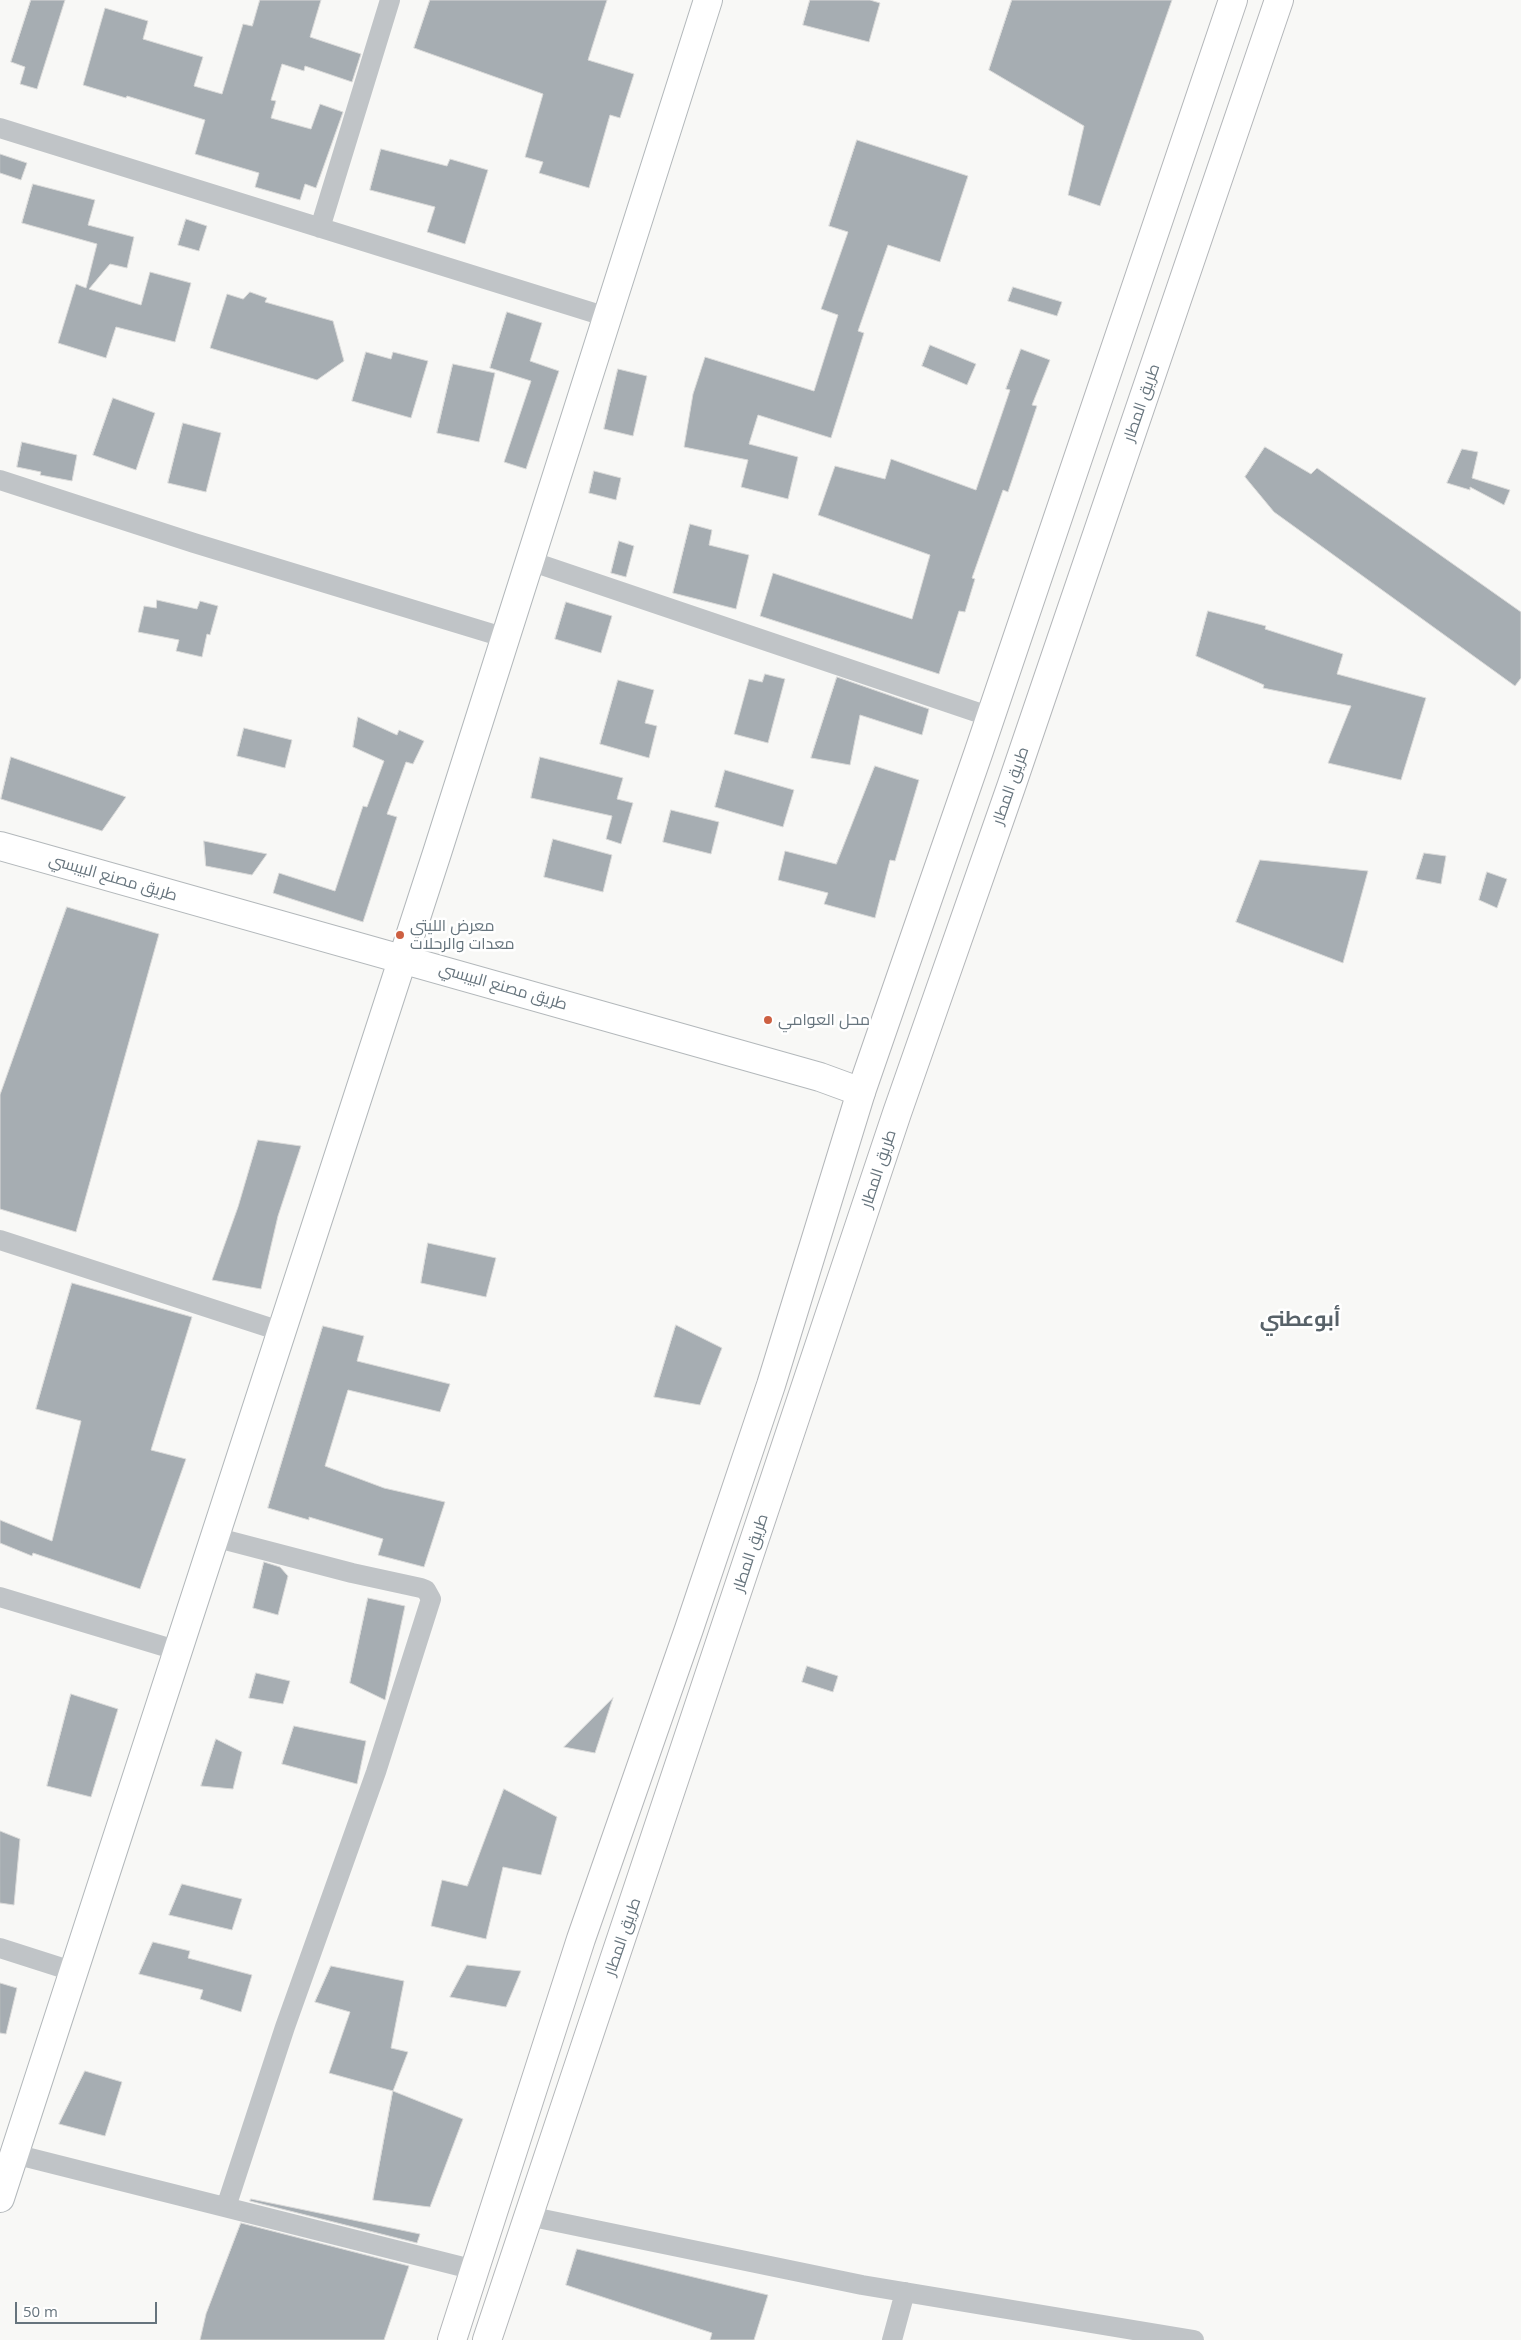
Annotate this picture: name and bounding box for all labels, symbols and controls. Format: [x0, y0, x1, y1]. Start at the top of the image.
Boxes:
street label: طريق المطار [1120, 362, 1164, 444]
street label: طريق المطار [989, 745, 1033, 827]
street label: طريق مصنع البيبسي [47, 850, 179, 906]
place label: معرض الليتي معدات والرحلات [410, 916, 515, 954]
marker: معرض الليتي معدات والرحلات [394, 929, 406, 941]
street label: طريق مصنع البيبسي [437, 959, 569, 1015]
place label: محل العوامي [778, 1010, 870, 1030]
marker: محل العوامي [762, 1014, 774, 1026]
street label: طريق المطار [857, 1127, 901, 1211]
district label: أبوعطني [1260, 1307, 1340, 1333]
street label: طريق المطار [729, 1511, 773, 1595]
street label: طريق المطار [601, 1896, 645, 1978]
scale bar [18, 2292, 160, 2324]
text: 50 m [23, 2301, 58, 2321]

